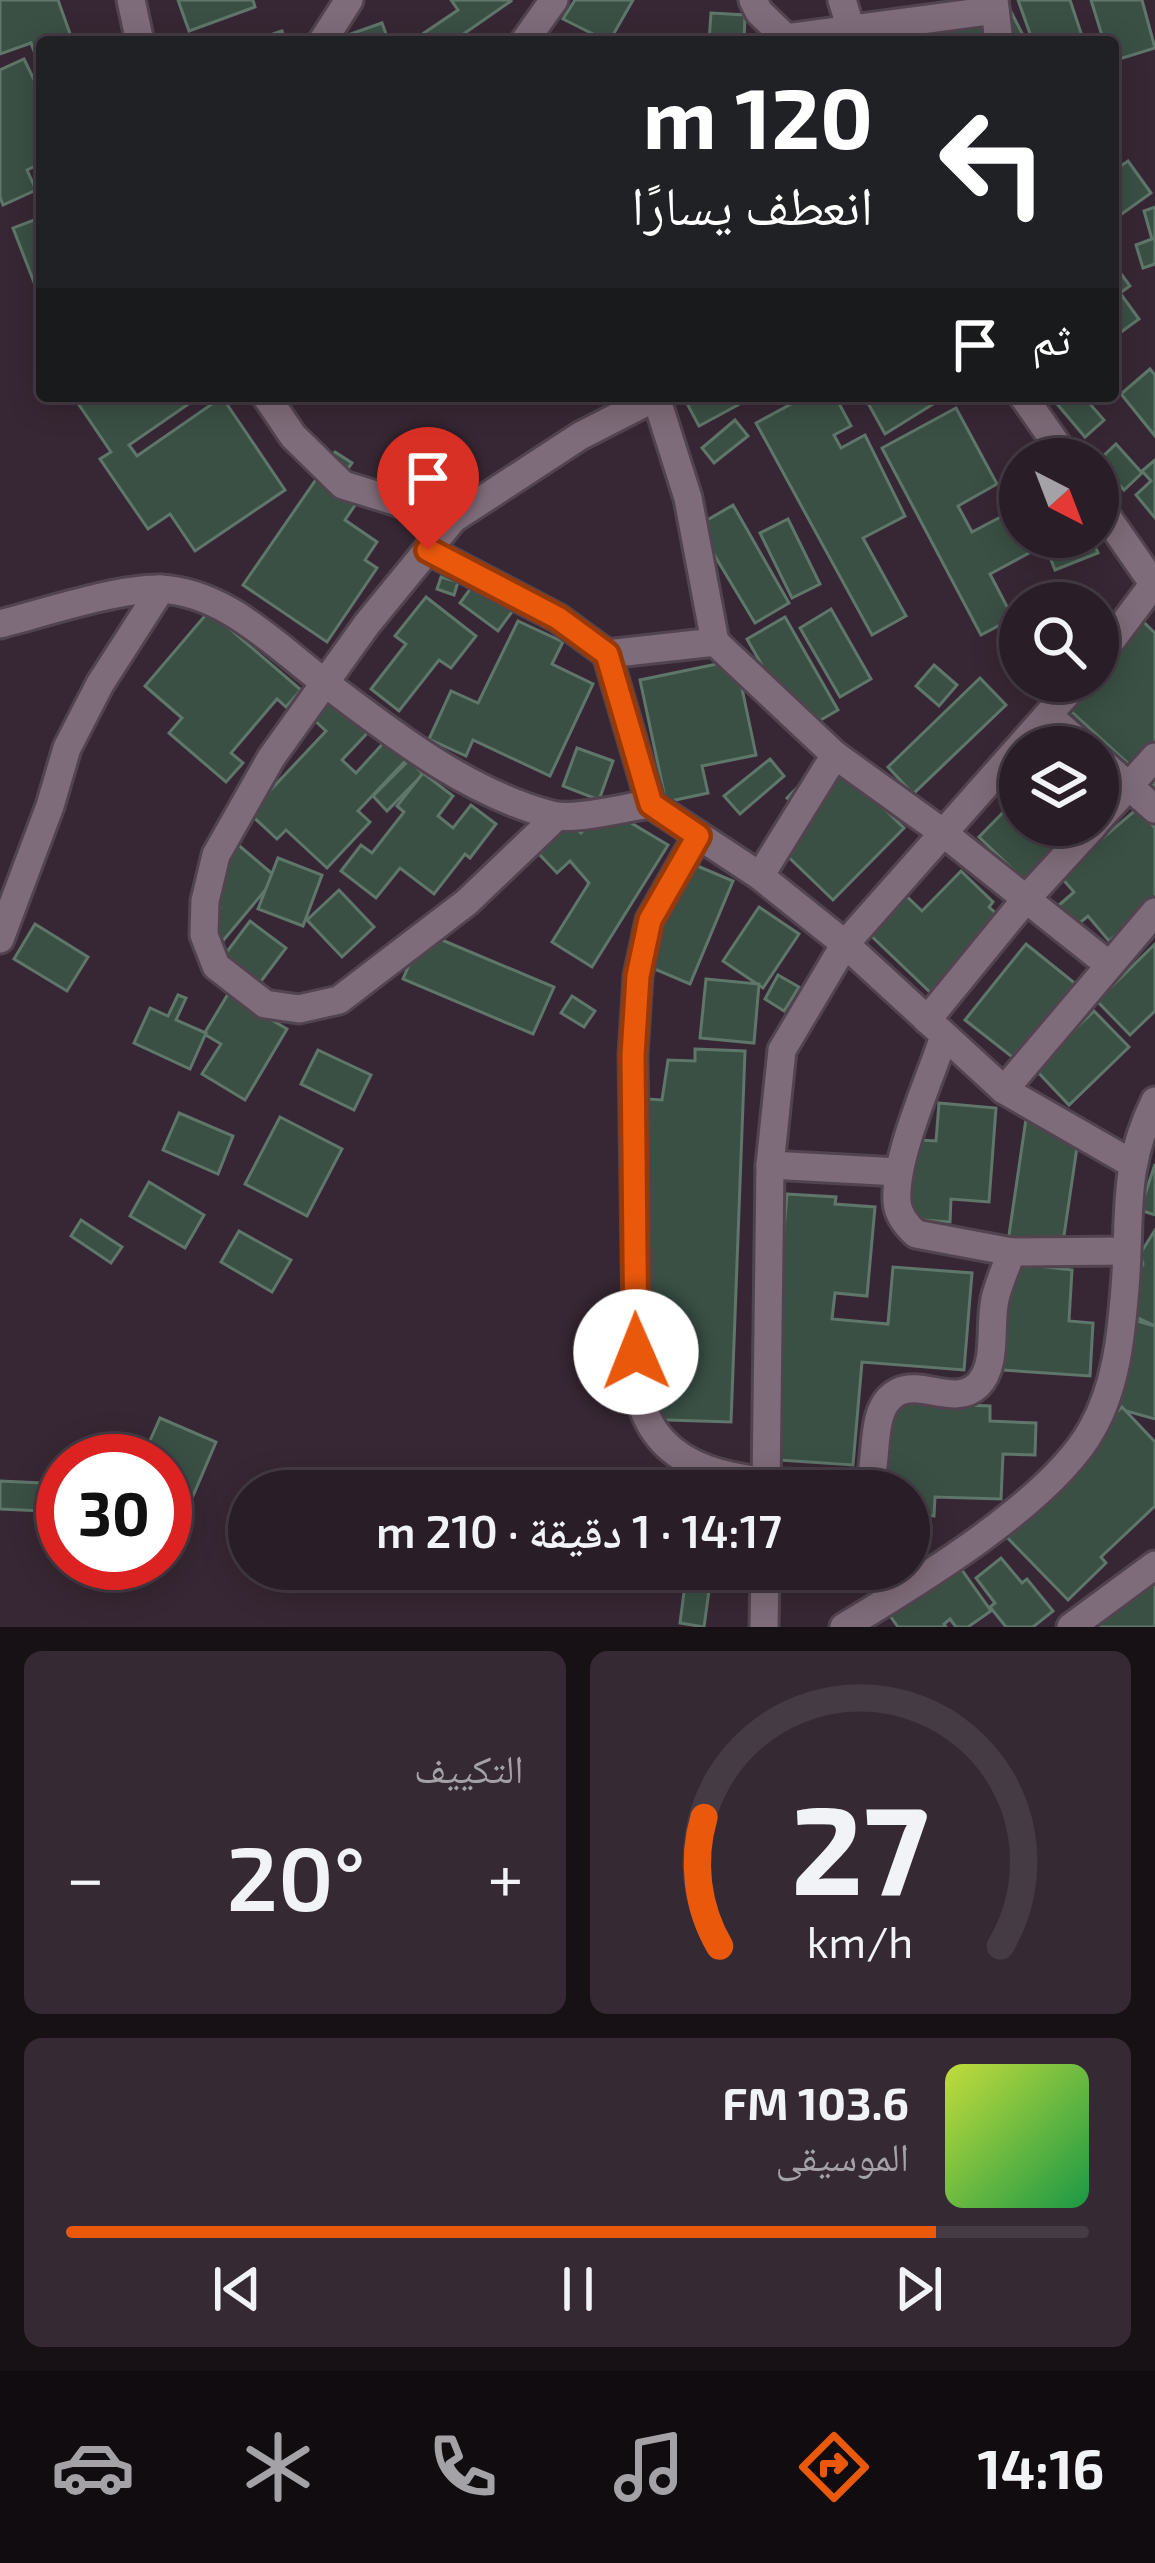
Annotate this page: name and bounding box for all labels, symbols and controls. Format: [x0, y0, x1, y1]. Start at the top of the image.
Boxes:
text: 120 m [643, 65, 873, 166]
icon: left [915, 84, 1071, 240]
text: انعطف يسارًا [631, 171, 873, 236]
text: ثم [1032, 310, 1071, 364]
icon: arrive [942, 312, 1008, 378]
pin [377, 427, 479, 550]
north arrow [999, 438, 1119, 558]
map controls [999, 438, 1119, 846]
icon: arrive [395, 445, 461, 511]
button: search [999, 582, 1119, 702]
button: layers [999, 726, 1119, 846]
position arrow [573, 1289, 699, 1415]
speed limit sign: 30 [36, 1434, 192, 1590]
text: 14:17 · 1 دقيقة · 210 m [376, 1503, 782, 1557]
text: التكييف [414, 1744, 524, 1791]
text: 27 [791, 1770, 929, 1920]
text: 20° [226, 1821, 365, 1929]
text: − [66, 1836, 105, 1915]
text: + [487, 1836, 524, 1915]
text: km/h [807, 1914, 913, 1966]
text: 103.6 FM [722, 2075, 909, 2129]
text: الموسيقى [776, 2132, 909, 2179]
icon: previous [204, 2256, 270, 2322]
icon: pause [545, 2256, 611, 2322]
icon: next [886, 2256, 952, 2322]
icon: car [51, 2425, 135, 2509]
icon: climate [236, 2425, 320, 2509]
icon: phone [421, 2425, 505, 2509]
icon: music [607, 2425, 691, 2509]
icon: directions [792, 2425, 876, 2509]
text: 14:16 [978, 2435, 1104, 2500]

